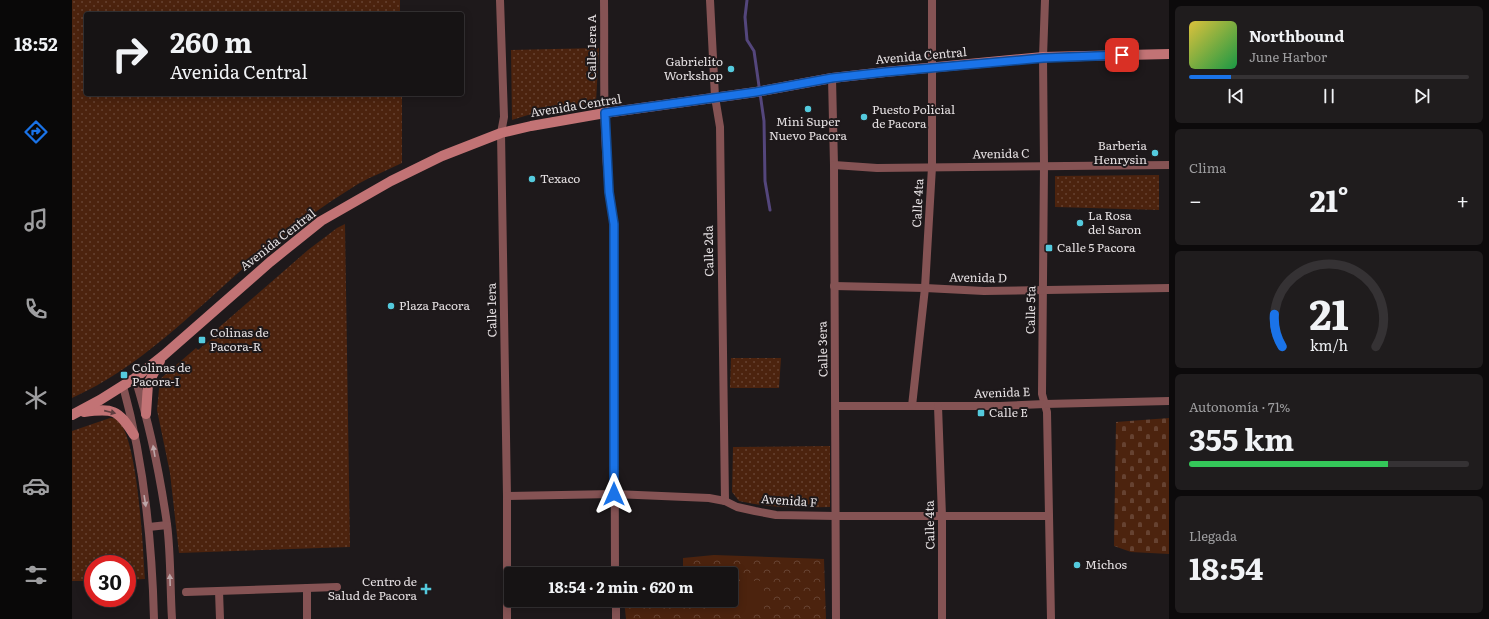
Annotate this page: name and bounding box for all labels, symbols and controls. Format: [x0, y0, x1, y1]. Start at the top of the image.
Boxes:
street label: Calle 1era A [582, 14, 600, 80]
text: 260 m [170, 20, 252, 62]
text: Northbound [1249, 24, 1344, 47]
icon: right [104, 28, 156, 80]
text: 18:52 [14, 30, 58, 57]
pin [1105, 38, 1139, 72]
street label: Avenida Central [874, 42, 967, 68]
icon: arrive [1111, 44, 1133, 66]
text: June Harbor [1249, 47, 1327, 66]
place label: Gabrielito Workshop [664, 52, 723, 84]
text: Avenida Central [170, 58, 307, 85]
marker: Gabrielito Workshop [726, 64, 736, 74]
icon: previous [1225, 85, 1247, 107]
icon: pause [1318, 85, 1340, 107]
icon: next [1411, 85, 1433, 107]
street label: Avenida Central [529, 89, 623, 121]
place label: Puesto Policial de Pacora [872, 100, 955, 132]
marker: Mini Super Nuevo Pacora [803, 104, 813, 114]
place label: Mini Super Nuevo Pacora [769, 112, 848, 144]
marker: Puesto Policial de Pacora [859, 112, 869, 122]
icon: directions [22, 118, 50, 146]
place label: Barberia Henrysin [1093, 136, 1148, 168]
street label: Avenida C [972, 144, 1030, 162]
marker: Barberia Henrysin [1150, 148, 1160, 158]
text: Clima [1189, 158, 1226, 177]
place label: Texaco [540, 169, 580, 187]
marker: Texaco [527, 174, 537, 184]
street label: Calle 4ta [907, 177, 927, 228]
text: 21° [1309, 177, 1349, 221]
text: − [1189, 183, 1202, 216]
text: + [1456, 183, 1469, 216]
street label: Avenida Central [236, 204, 319, 275]
icon: music [22, 206, 50, 234]
place label: La Rosa del Saron [1088, 206, 1142, 238]
marker: La Rosa del Saron [1075, 218, 1085, 228]
street label: Calle 2da [699, 225, 717, 277]
place label: Calle 5 Pacora [1057, 238, 1136, 256]
marker: Calle 5 Pacora [1044, 243, 1054, 253]
street label: Avenida D [949, 267, 1007, 287]
text: 21 [1309, 281, 1349, 343]
street label: Calle 1era [482, 282, 500, 337]
street label: Calle 5ta [1021, 285, 1039, 334]
icon: phone [22, 295, 50, 323]
place label: Plaza Pacora [399, 296, 471, 314]
marker: Plaza Pacora [386, 301, 396, 311]
street label: Calle 3era [813, 320, 831, 377]
place label: Colinas de Pacora-R [210, 323, 269, 355]
text: km/h [1310, 334, 1349, 355]
marker: Colinas de Pacora-R [197, 335, 207, 345]
place label: Colinas de Pacora-I [132, 358, 191, 390]
marker: Colinas de Pacora-I [119, 370, 129, 380]
street label: Avenida E [973, 382, 1031, 402]
icon: climate [22, 384, 50, 412]
text: Autonomía · 71% [1189, 397, 1290, 416]
place label: Calle E [989, 403, 1028, 421]
marker: Calle E [976, 408, 986, 418]
one-way arrow [104, 409, 116, 415]
text: 355 km [1189, 416, 1294, 460]
one-way arrow [151, 445, 157, 457]
icon: car [22, 472, 50, 500]
position arrow [593, 473, 635, 515]
street label: Avenida F [760, 489, 818, 511]
one-way arrow [142, 495, 148, 507]
street label: Calle 4ta [920, 500, 938, 550]
text: Llegada [1189, 526, 1237, 545]
text: 18:54 [1189, 545, 1263, 589]
speed limit sign: 30 [84, 555, 136, 607]
place label: Michos [1085, 555, 1128, 573]
marker: Michos [1072, 560, 1082, 570]
icon: filters [22, 561, 50, 589]
place label: Centro de Salud de Pacora [328, 572, 418, 604]
one-way arrow [167, 573, 173, 586]
text: 18:54 · 2 min · 620 m [549, 575, 693, 598]
marker: Centro de Salud de Pacora [420, 583, 432, 595]

